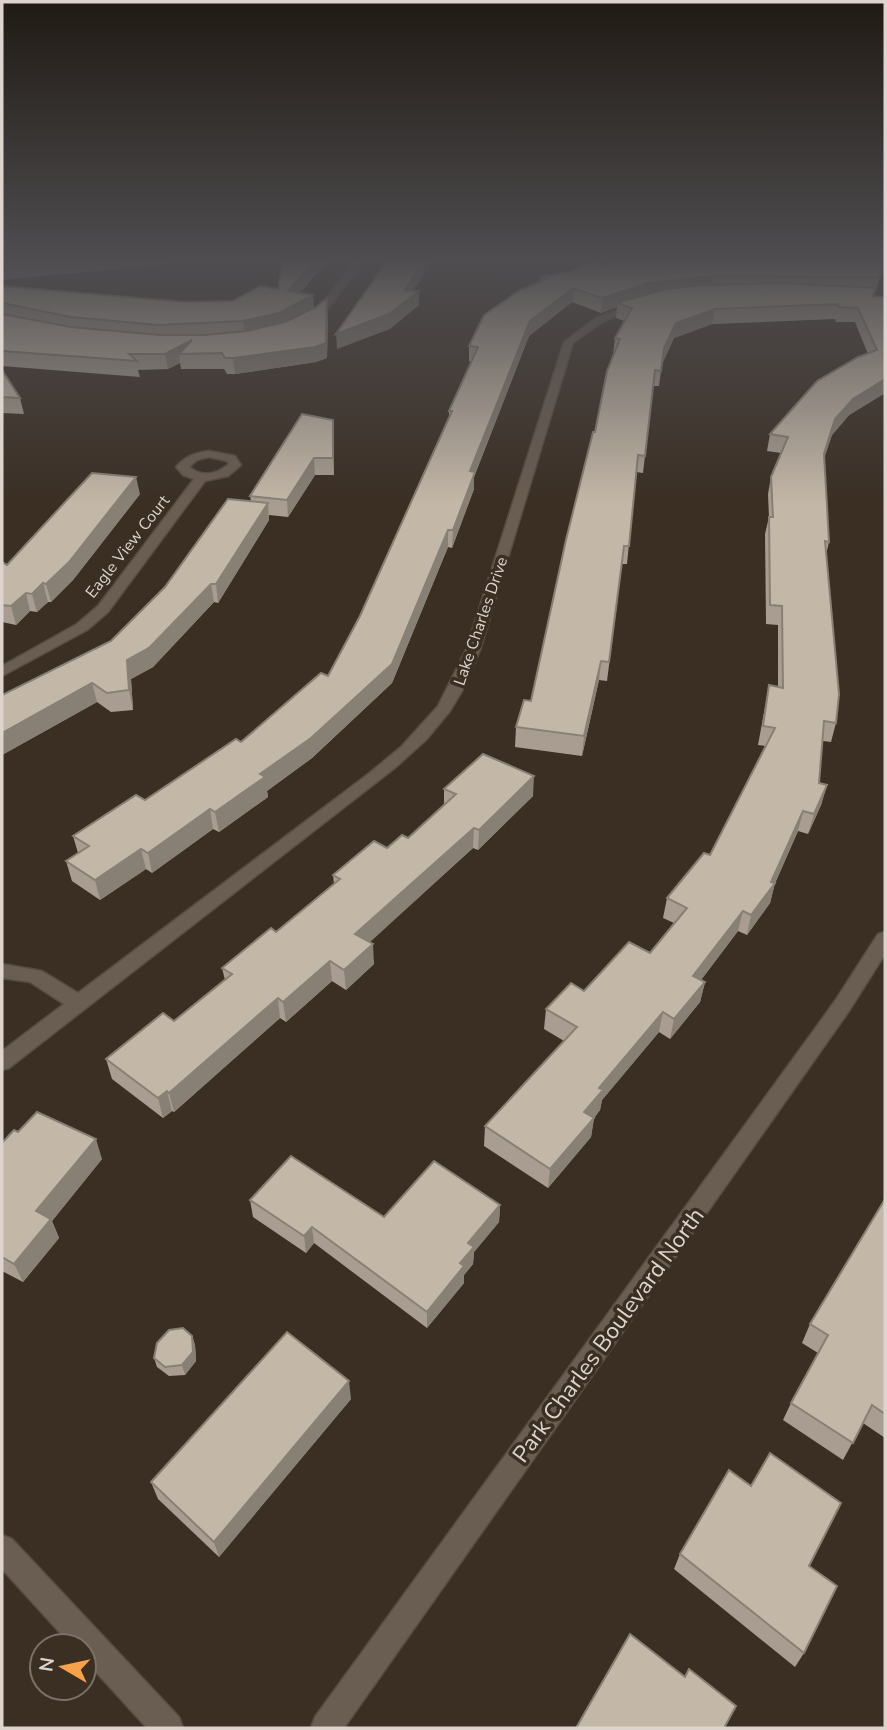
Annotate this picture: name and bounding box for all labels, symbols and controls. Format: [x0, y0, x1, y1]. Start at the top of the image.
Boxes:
street label: Eagle View Court [81, 490, 175, 603]
street label: Lake Charles Drive [449, 554, 513, 689]
street label: Park Charles Boulevard North [505, 1202, 711, 1469]
north arrow [28, 1632, 98, 1702]
text: N [33, 1655, 61, 1674]

